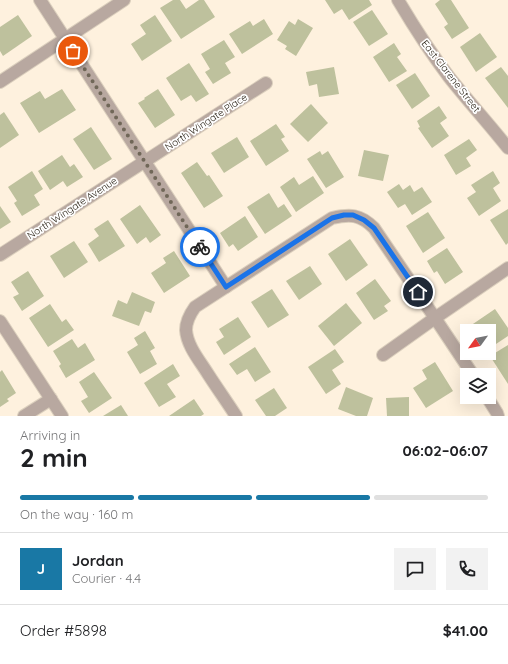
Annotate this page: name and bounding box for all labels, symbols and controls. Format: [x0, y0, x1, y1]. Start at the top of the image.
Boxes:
pin [56, 34, 90, 68]
street label: East Clarene Street [419, 37, 484, 115]
icon: bag [62, 40, 84, 62]
street label: North Wingate Place [162, 90, 250, 154]
street label: North Wingate Avenue [25, 174, 120, 242]
courier [180, 227, 220, 267]
icon: bike [189, 236, 211, 258]
pin [401, 275, 435, 309]
icon: home [407, 281, 429, 303]
north arrow [460, 324, 496, 360]
map controls [460, 324, 496, 404]
button: layers [460, 368, 496, 404]
text: Arriving in [20, 427, 80, 443]
text: 2 min [20, 441, 88, 474]
text: 06:02–06:07 [402, 441, 488, 460]
text: On the way · 160 m [20, 506, 133, 522]
button: chat [394, 548, 436, 590]
button: phone [446, 548, 488, 590]
text: Jordan [72, 551, 124, 570]
text: J [37, 559, 45, 578]
text: Courier · 4.4 [72, 570, 141, 586]
text: Order #5898 [20, 621, 107, 640]
text: $41.00 [443, 621, 488, 640]

